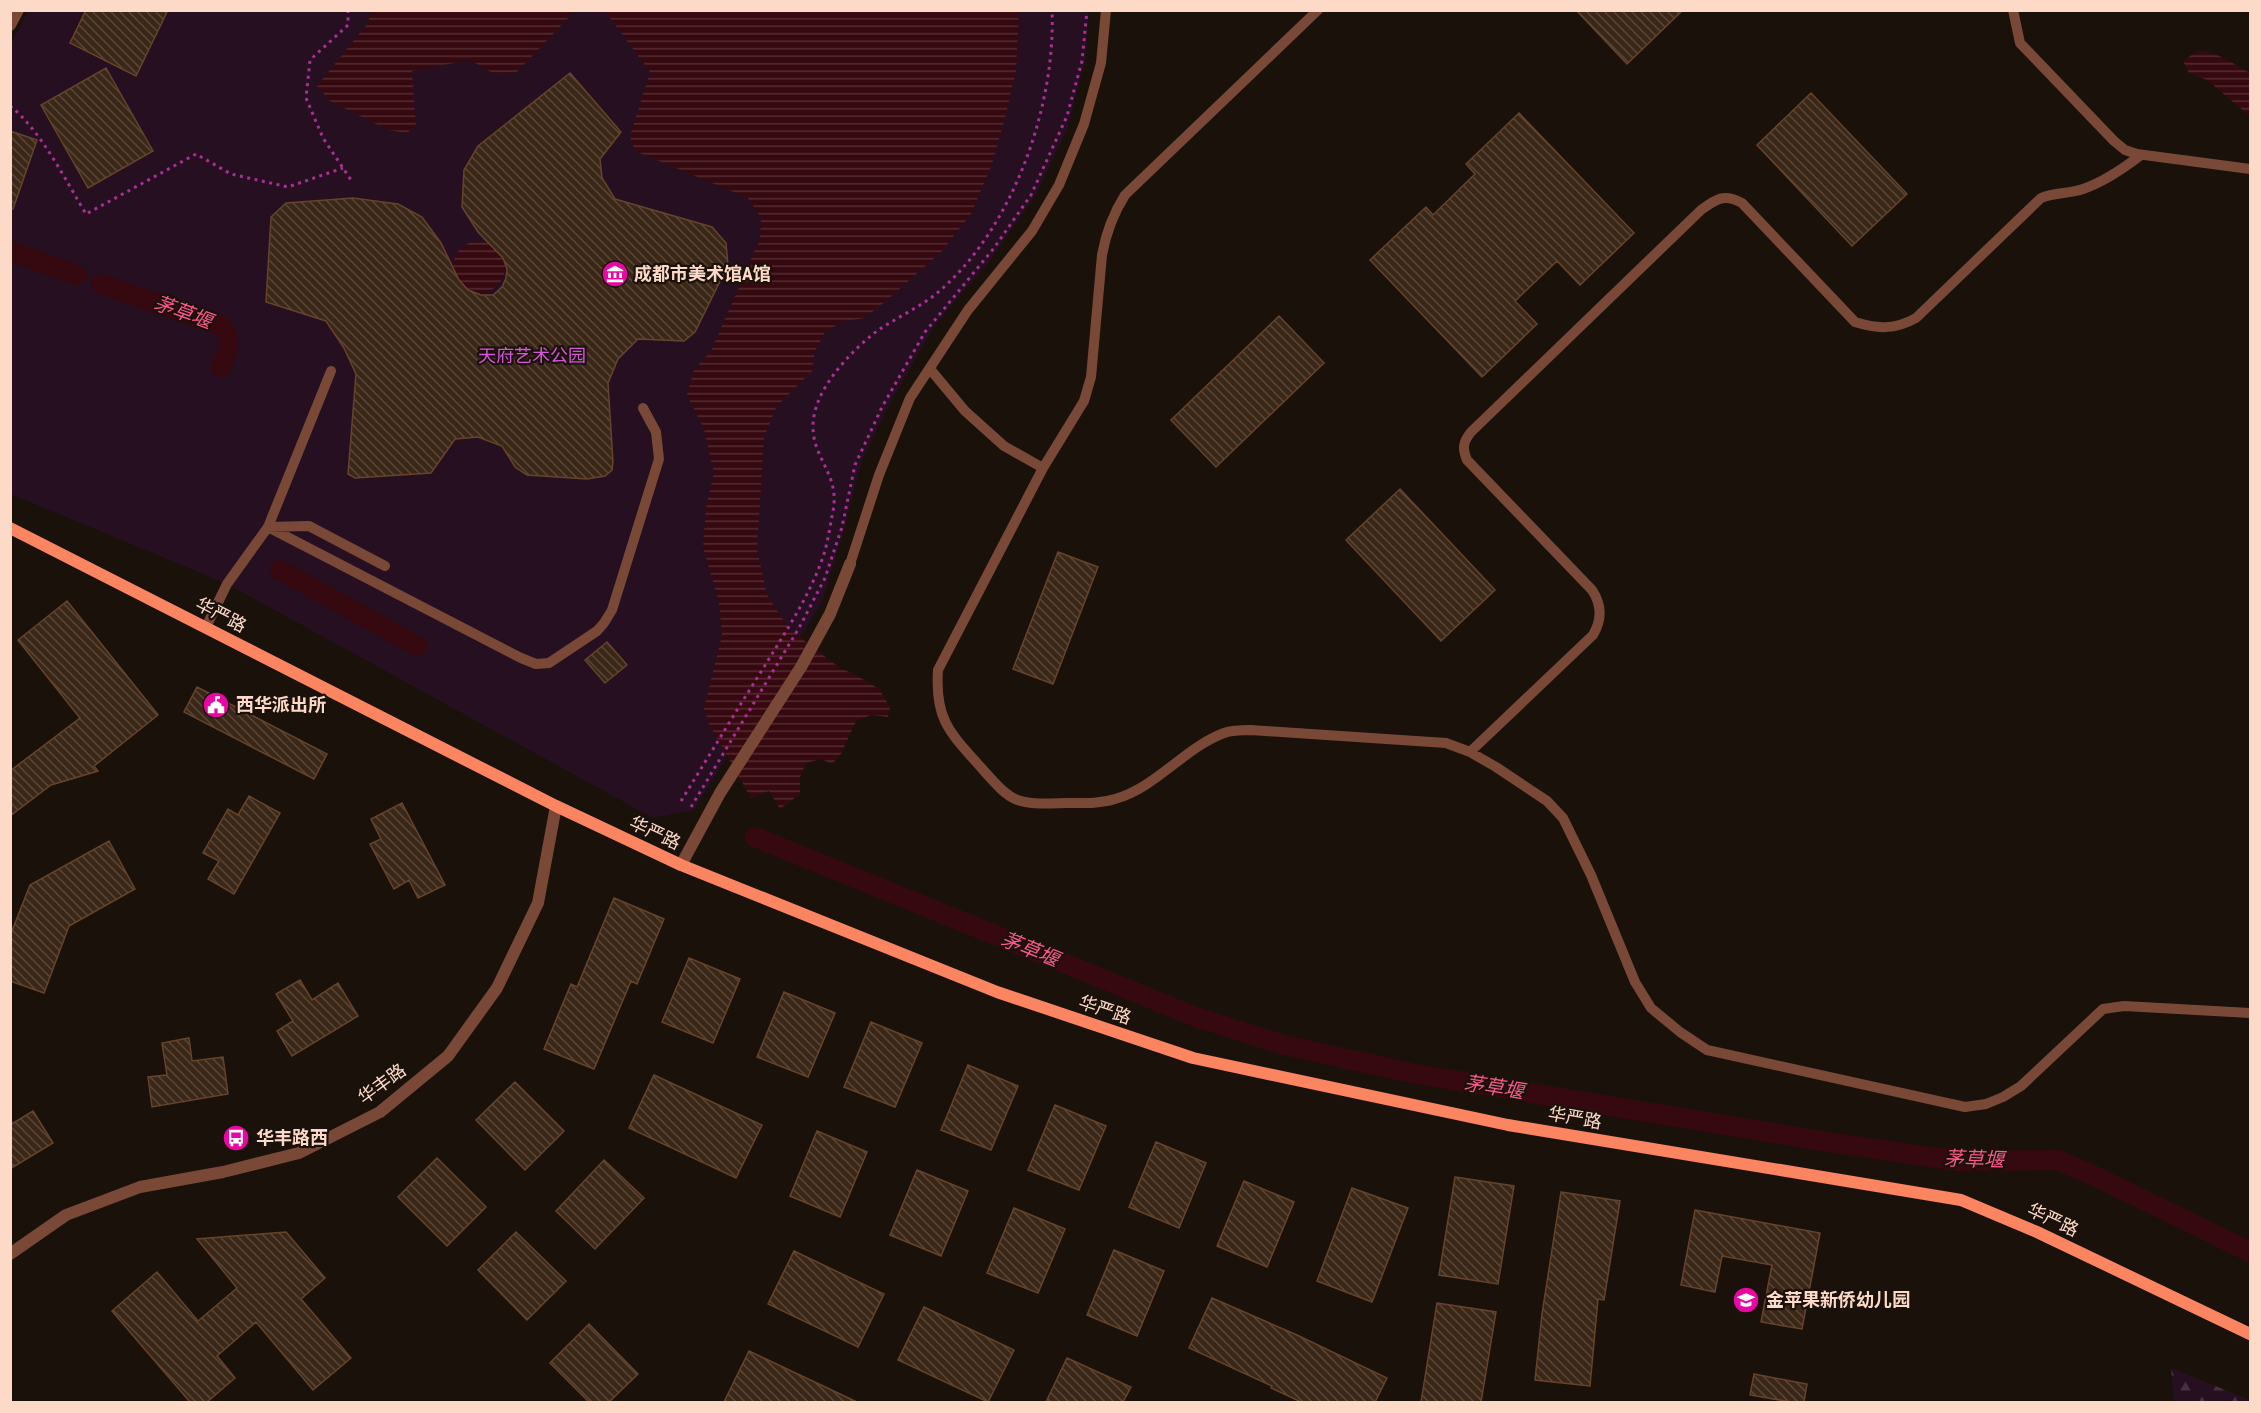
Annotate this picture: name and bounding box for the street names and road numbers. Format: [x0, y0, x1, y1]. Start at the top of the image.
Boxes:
street label: 华严路 [192, 593, 250, 636]
street label: 华严路 [626, 812, 684, 853]
street label: 华严路 [1076, 991, 1134, 1028]
street label: 华丰路 [354, 1059, 410, 1108]
street label: 华严路 [1547, 1102, 1603, 1133]
street label: 华严路 [2024, 1199, 2082, 1240]

